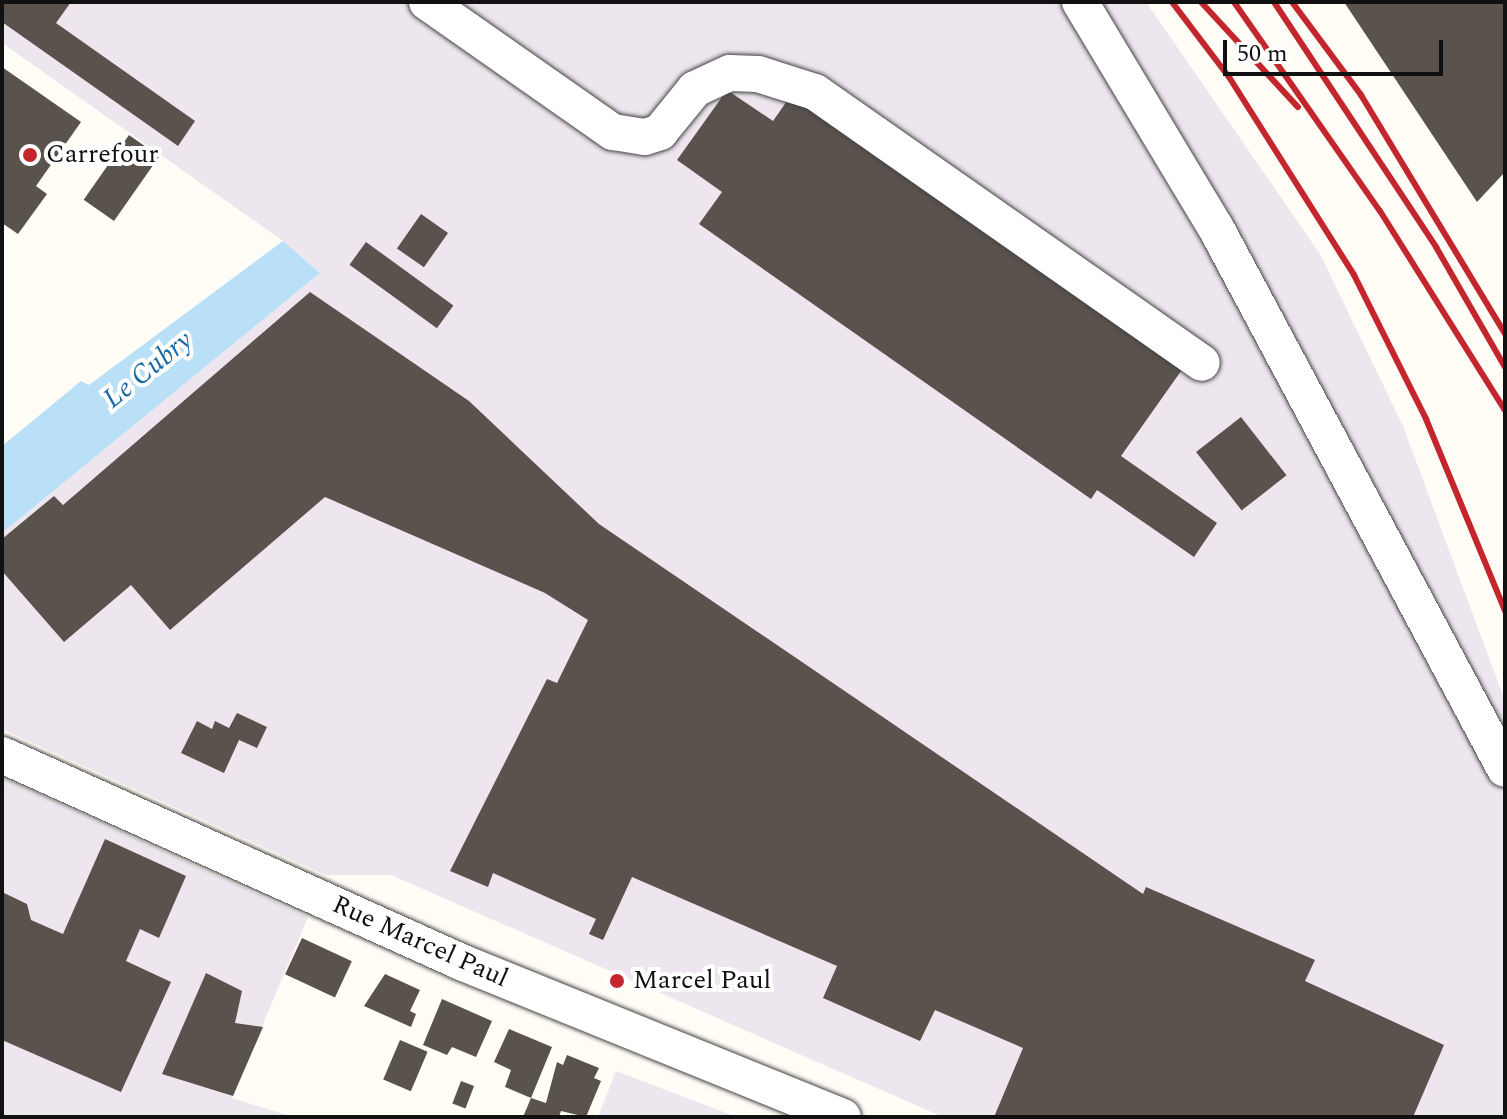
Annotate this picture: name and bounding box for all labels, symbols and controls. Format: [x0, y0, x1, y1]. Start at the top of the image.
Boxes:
scale bar [1227, 24, 1447, 74]
text: 50 m [1237, 36, 1288, 72]
place label: Carrefour [46, 139, 159, 171]
marker: Carrefour [21, 146, 39, 164]
water label: Le Cubry [97, 324, 199, 416]
street label: Rue Marcel Paul [327, 889, 513, 995]
place label: Marcel Paul [633, 965, 771, 997]
marker: Marcel Paul [608, 972, 626, 990]

